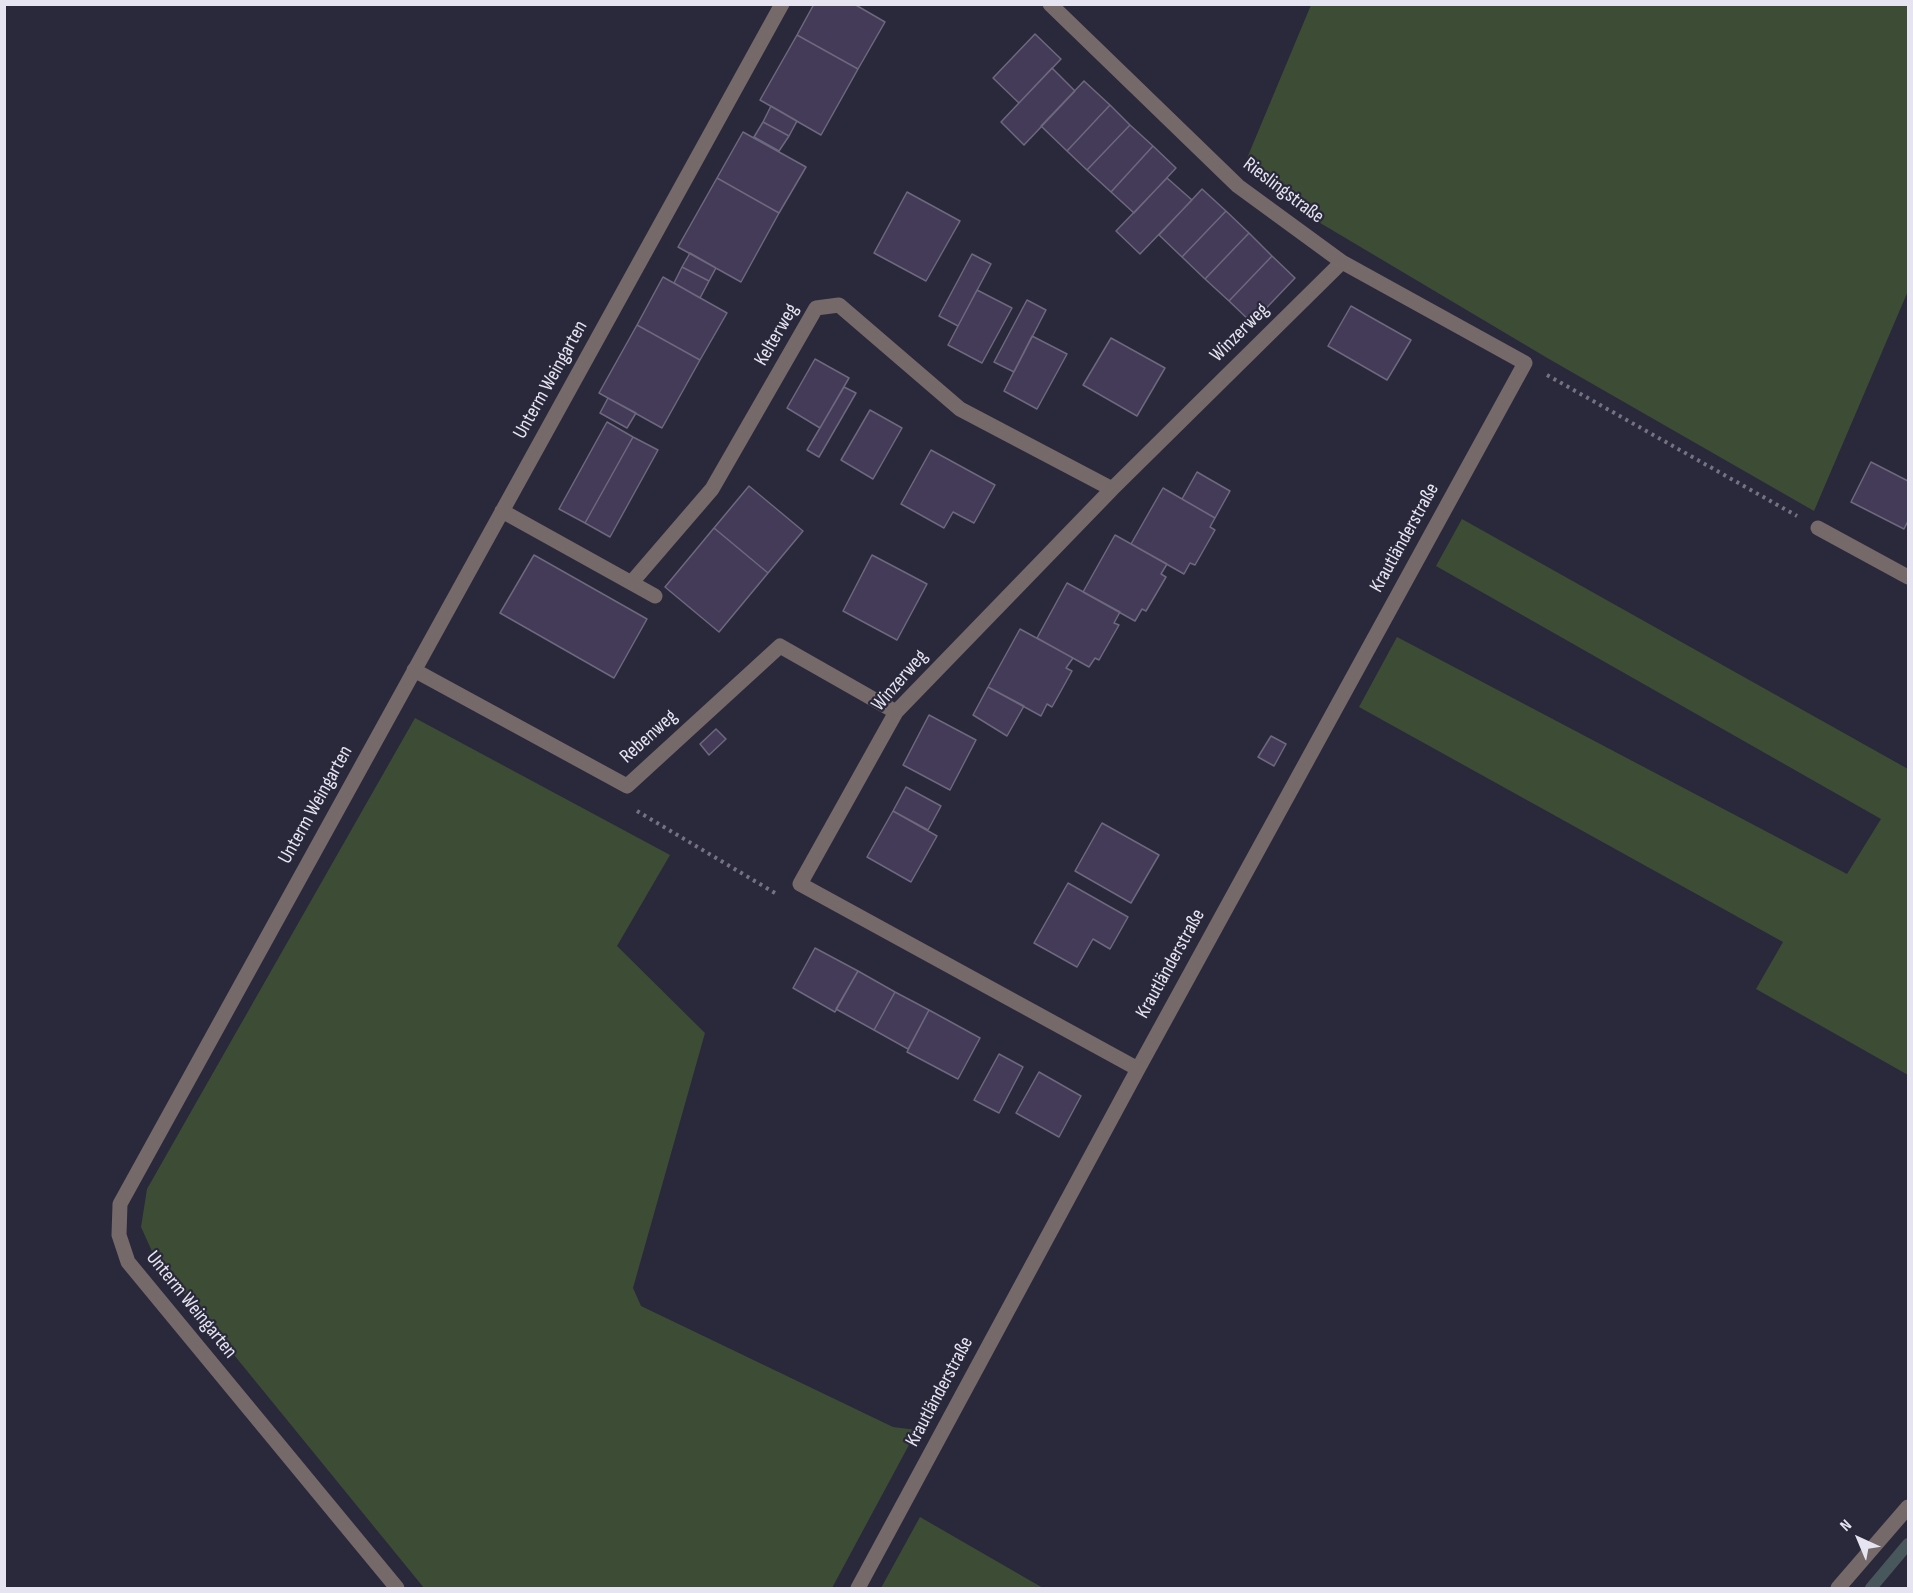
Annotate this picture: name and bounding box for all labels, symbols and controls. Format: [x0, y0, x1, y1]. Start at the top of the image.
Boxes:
street label: Rieslingstraße [1238, 153, 1328, 229]
street label: Winzerweg [1206, 299, 1274, 367]
street label: Kelterweg [750, 300, 804, 370]
street label: Unterm Weingarten [509, 317, 593, 443]
street label: Krautländerstraße [1365, 479, 1445, 597]
street label: Winzerweg [867, 645, 933, 717]
street label: Rebenweg [615, 705, 683, 769]
street label: Unterm Weingarten [274, 742, 358, 868]
street label: Krautländerstraße [1131, 905, 1211, 1023]
street label: Unterm Weingarten [140, 1246, 242, 1364]
street label: Krautländerstraße [901, 1333, 979, 1451]
north arrow [1829, 1509, 1889, 1569]
text: N [1836, 1516, 1856, 1536]

